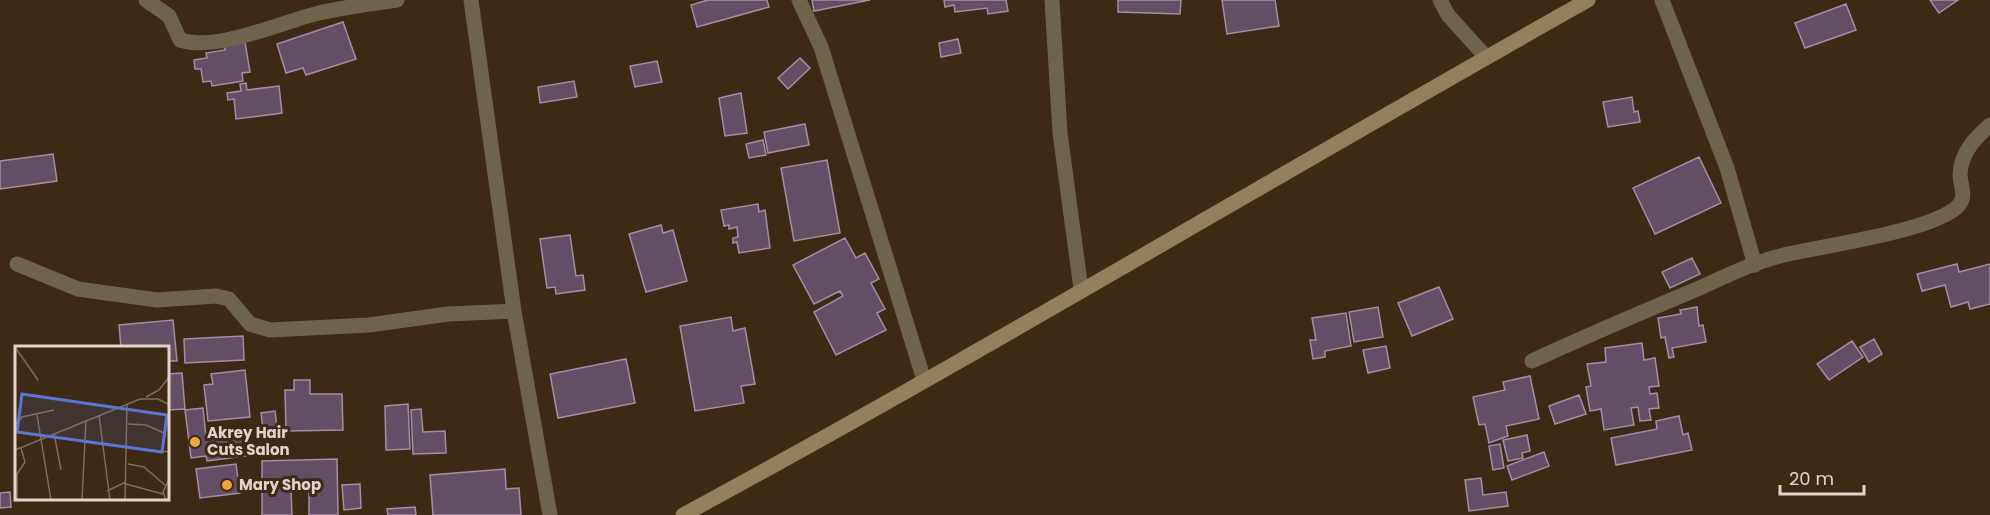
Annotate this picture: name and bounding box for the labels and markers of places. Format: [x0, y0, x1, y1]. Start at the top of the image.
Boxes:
place label: Akrey Hair Cuts Salon [207, 422, 290, 460]
marker: Akrey Hair Cuts Salon [188, 435, 202, 449]
place label: Mary Shop [239, 474, 321, 495]
marker: Mary Shop [220, 478, 234, 492]

